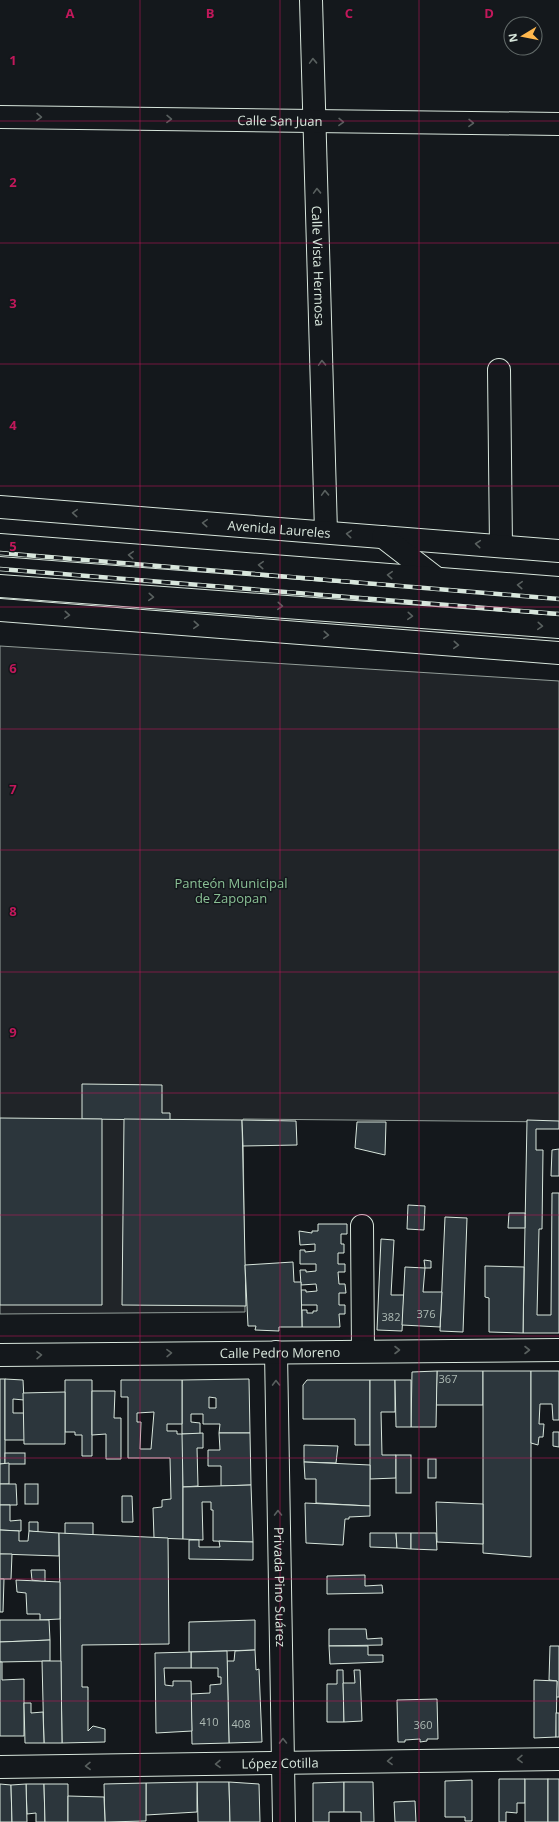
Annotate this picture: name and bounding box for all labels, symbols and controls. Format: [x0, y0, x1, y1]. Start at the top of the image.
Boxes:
text: A [66, 4, 75, 22]
text: B [206, 4, 215, 22]
text: C [345, 4, 353, 22]
text: D [484, 4, 494, 22]
north arrow [503, 16, 543, 56]
text: N [504, 32, 521, 44]
text: 1 [9, 51, 17, 69]
one-way arrow [309, 58, 317, 64]
street label: Calle San Juan [237, 111, 323, 130]
one-way arrow [36, 113, 42, 121]
one-way arrow [166, 115, 172, 123]
one-way arrow [338, 117, 344, 126]
one-way arrow [468, 119, 474, 127]
text: 2 [9, 173, 17, 191]
one-way arrow [313, 188, 321, 194]
street label: Calle Vista Hermosa [308, 205, 329, 327]
text: 3 [9, 294, 17, 312]
one-way arrow [317, 360, 326, 366]
text: 4 [9, 416, 17, 434]
one-way arrow [321, 490, 329, 496]
one-way arrow [72, 508, 79, 517]
street label: Avenida Laureles [227, 516, 331, 542]
one-way arrow [202, 518, 208, 527]
one-way arrow [346, 530, 352, 539]
text: 5 [9, 537, 17, 555]
one-way arrow [475, 540, 481, 549]
one-way arrow [128, 551, 134, 560]
one-way arrow [258, 561, 264, 570]
one-way arrow [387, 570, 394, 579]
one-way arrow [517, 580, 523, 589]
one-way arrow [148, 592, 154, 601]
one-way arrow [277, 602, 283, 611]
one-way arrow [64, 610, 70, 619]
one-way arrow [407, 612, 413, 621]
one-way arrow [193, 620, 199, 629]
one-way arrow [536, 621, 543, 630]
one-way arrow [323, 630, 329, 639]
one-way arrow [453, 640, 459, 649]
text: 6 [9, 659, 17, 677]
text: 7 [9, 780, 17, 798]
park label: Panteón Municipal de Zapopan [174, 874, 288, 907]
text: 8 [9, 902, 17, 920]
text: 9 [9, 1023, 17, 1041]
house number: 376 [417, 1306, 435, 1321]
house number: 382 [382, 1309, 400, 1324]
street label: Calle Pedro Moreno [220, 1343, 340, 1362]
one-way arrow [394, 1346, 400, 1354]
one-way arrow [524, 1346, 530, 1354]
one-way arrow [166, 1349, 172, 1357]
one-way arrow [36, 1351, 42, 1359]
house number: 367 [439, 1371, 457, 1386]
one-way arrow [272, 1380, 280, 1386]
one-way arrow [274, 1510, 283, 1516]
street label: Privada Pino Suárez [270, 1527, 290, 1647]
house number: 410 [200, 1714, 218, 1729]
house number: 408 [232, 1716, 250, 1731]
house number: 360 [414, 1717, 432, 1732]
one-way arrow [279, 1738, 287, 1744]
street label: López Cotilla [241, 1753, 319, 1773]
one-way arrow [517, 1755, 523, 1763]
one-way arrow [387, 1757, 393, 1765]
one-way arrow [215, 1760, 221, 1768]
one-way arrow [85, 1762, 91, 1770]

